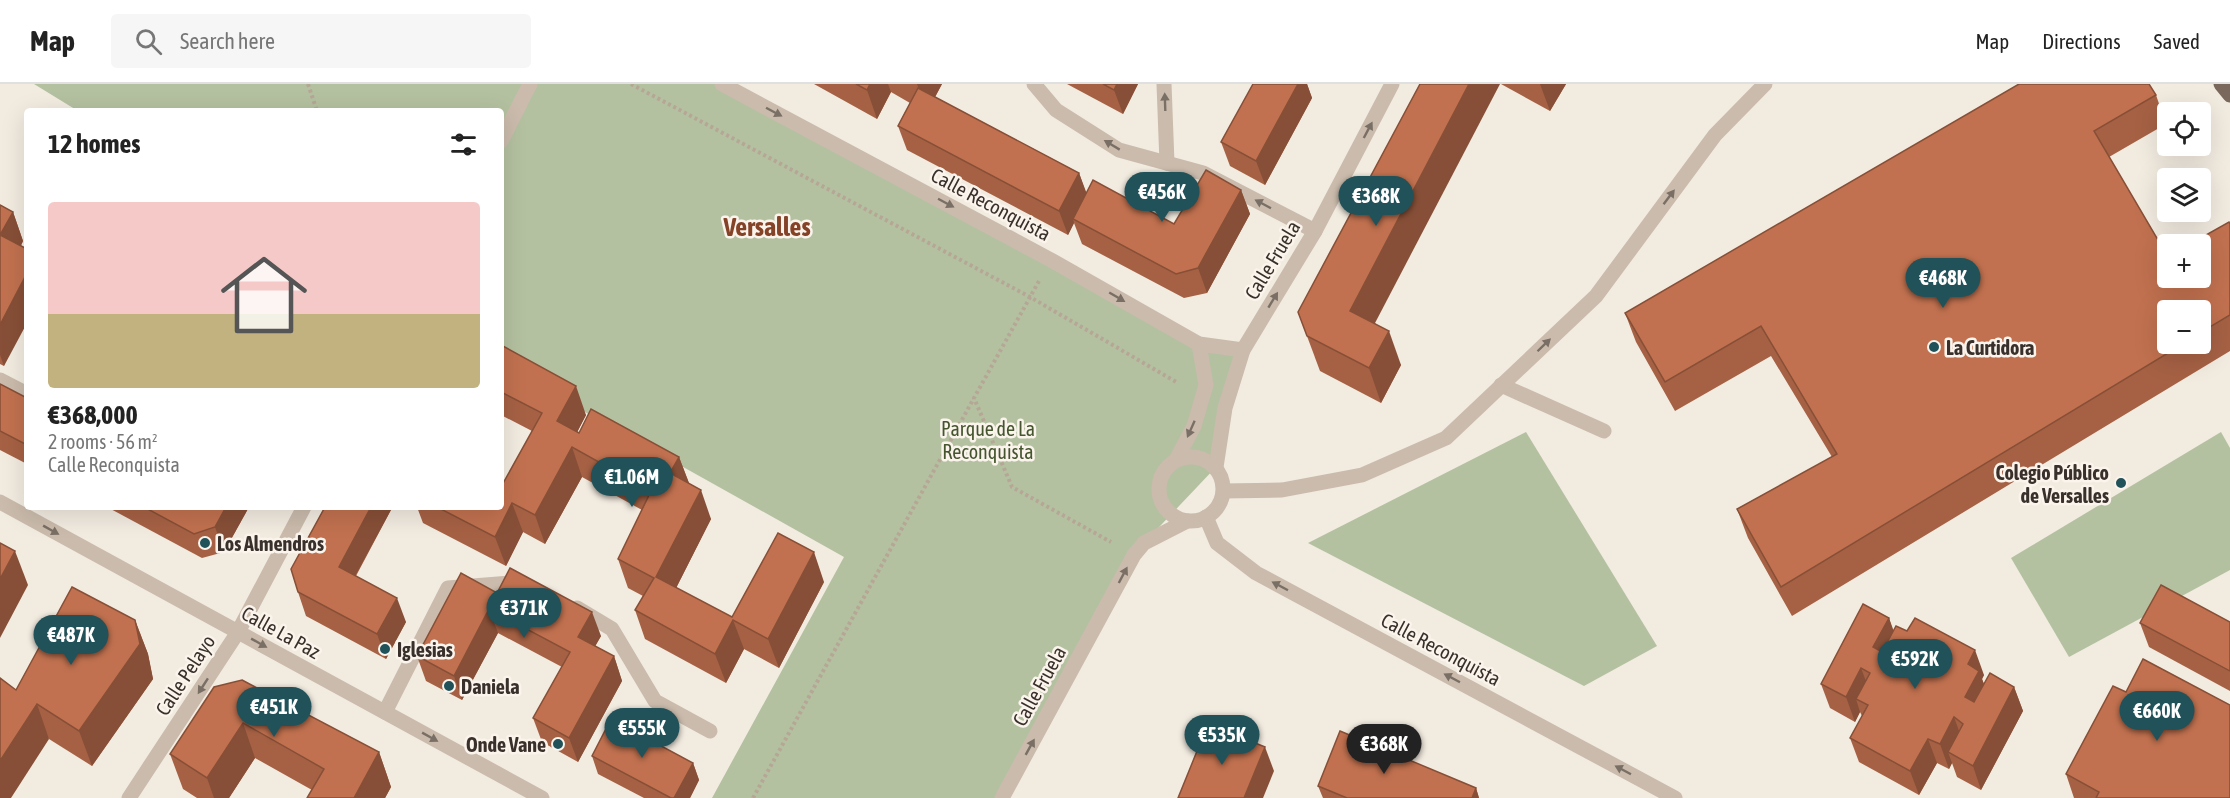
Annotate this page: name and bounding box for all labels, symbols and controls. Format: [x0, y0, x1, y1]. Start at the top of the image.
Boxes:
search box [111, 14, 531, 68]
text: Map [30, 25, 75, 57]
icon: search [132, 25, 165, 58]
text: Search here [180, 28, 275, 54]
text: Map [1975, 29, 2009, 53]
text: Directions [2042, 29, 2121, 53]
text: Saved [2154, 29, 2200, 53]
one-way arrow [1160, 93, 1169, 112]
map controls [2157, 102, 2211, 354]
button: locate [2157, 102, 2211, 156]
one-way arrow [765, 107, 782, 116]
one-way arrow [1363, 121, 1373, 138]
icon: filters [447, 128, 480, 161]
text: 12 homes [48, 129, 141, 159]
one-way arrow [1104, 139, 1120, 150]
street label: Calle Reconquista [927, 163, 1055, 245]
button: layers [2157, 168, 2211, 222]
pin: €456K [1120, 172, 1204, 223]
pin: €368K [1334, 176, 1418, 227]
text: €456K [1139, 180, 1186, 203]
text: €368K [1353, 184, 1400, 207]
one-way arrow [1663, 189, 1675, 205]
one-way arrow [937, 198, 954, 208]
one-way arrow [1254, 199, 1271, 209]
district label: Versalles [722, 212, 811, 242]
street label: Calle Fruela [1240, 217, 1304, 303]
button: + [2157, 234, 2211, 288]
icon: home [210, 241, 318, 349]
pin: €468K [1901, 258, 1985, 309]
text: €468K [1920, 266, 1967, 289]
one-way arrow [1268, 291, 1278, 308]
one-way arrow [1108, 292, 1125, 302]
button: − [2157, 300, 2211, 354]
place label: La Curtidora [1946, 336, 2034, 359]
one-way arrow [1536, 338, 1551, 352]
marker: La Curtidora [1927, 340, 1941, 354]
text: €368,000 [48, 400, 138, 430]
park label: Parque de La Reconquista [941, 417, 1035, 463]
one-way arrow [1187, 421, 1196, 438]
text: 2 rooms · 56 m² [48, 430, 158, 453]
text: Calle Reconquista [48, 453, 180, 476]
pin: €1.06M [583, 457, 681, 508]
place label: Colegio Público de Versalles [1995, 461, 2109, 507]
text: €1.06M [605, 465, 659, 488]
marker: Colegio Público de Versalles [2114, 476, 2128, 490]
one-way arrow [43, 525, 60, 535]
place label: Los Almendros [217, 532, 324, 555]
marker: Los Almendros [198, 536, 212, 550]
one-way arrow [1118, 567, 1128, 584]
one-way arrow [1271, 581, 1288, 591]
pin: €371K [482, 588, 566, 639]
text: €371K [501, 596, 548, 619]
street label: Calle La Paz [238, 601, 324, 663]
street label: Calle Reconquista [1377, 608, 1505, 690]
pin: €487K [29, 615, 113, 666]
text: €487K [48, 623, 95, 646]
street label: Calle Pelayo [151, 630, 219, 720]
one-way arrow [251, 638, 267, 649]
place label: Iglesias [397, 638, 453, 661]
pin: €592K [1873, 639, 1957, 690]
marker: Iglesias [378, 642, 392, 656]
street label: Calle Fruela [1008, 642, 1070, 730]
text: €592K [1892, 647, 1939, 670]
one-way arrow [1443, 673, 1460, 683]
place label: Daniela [461, 675, 519, 698]
one-way arrow [197, 678, 208, 694]
marker: Daniela [442, 679, 456, 693]
pin: €451K [232, 687, 316, 738]
pin: €660K [2115, 691, 2199, 742]
text: €451K [251, 695, 298, 718]
text: €660K [2134, 699, 2181, 722]
pin: €555K [600, 708, 684, 759]
pin: €535K [1180, 715, 1264, 766]
text: €555K [619, 716, 666, 739]
text: €535K [1199, 723, 1246, 746]
pin: €368K [1342, 724, 1426, 775]
one-way arrow [422, 732, 439, 742]
text: €368K [1361, 732, 1408, 755]
place label: Onde Vane [466, 733, 546, 756]
marker: Onde Vane [551, 737, 565, 751]
one-way arrow [1025, 738, 1035, 755]
one-way arrow [1615, 765, 1632, 775]

